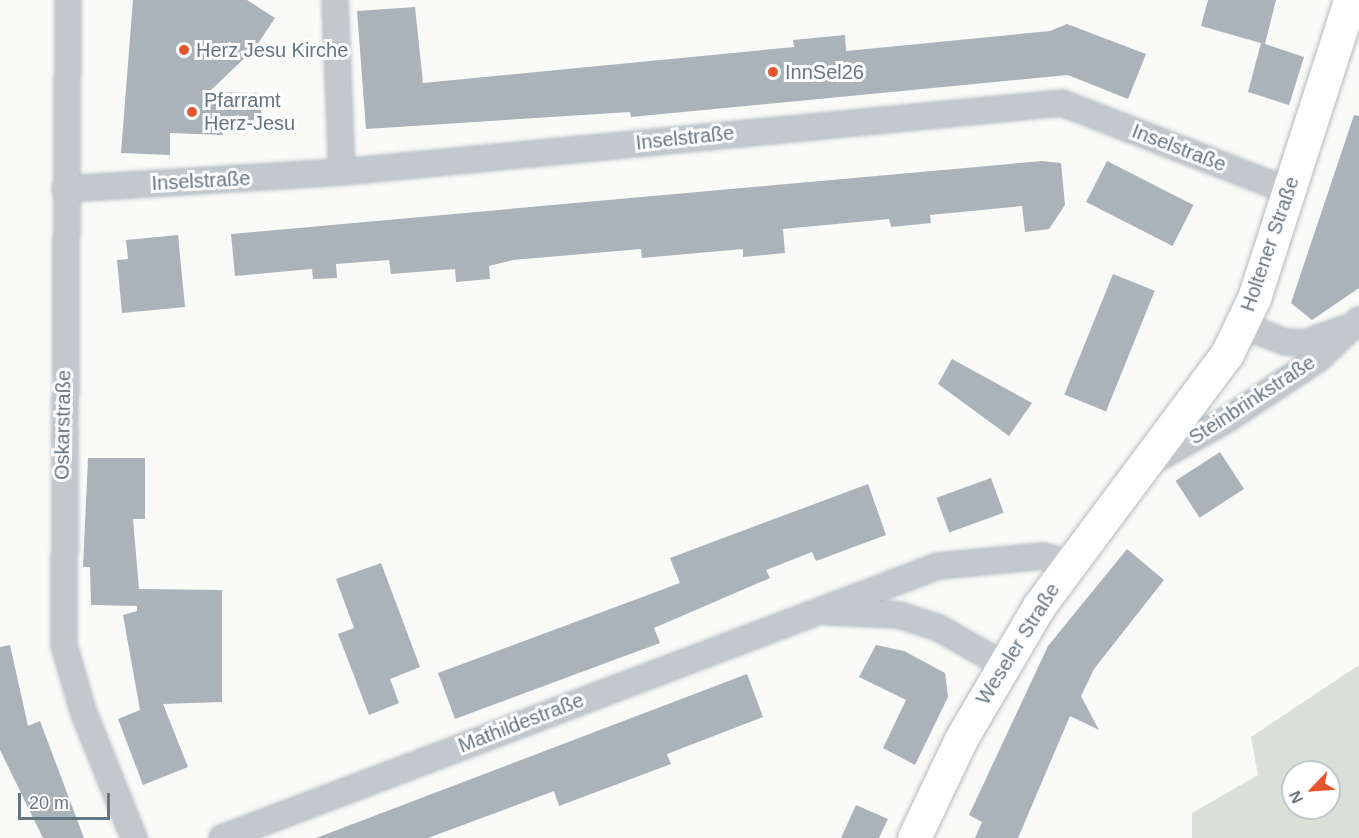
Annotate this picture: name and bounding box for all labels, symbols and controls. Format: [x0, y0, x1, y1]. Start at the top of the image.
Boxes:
place label: Herz Jesu Kirche [196, 38, 348, 62]
marker: Herz Jesu Kirche [177, 43, 191, 57]
place label: InnSel26 [785, 60, 864, 84]
marker: InnSel26 [766, 65, 780, 79]
place label: Pfarramt Herz-Jesu [204, 88, 295, 135]
marker: Pfarramt Herz-Jesu [185, 105, 199, 119]
street label: Inselstraße [1129, 119, 1229, 177]
street label: Inselstraße [635, 121, 735, 155]
street label: Inselstraße [151, 166, 251, 196]
street label: Holtener Straße [1236, 173, 1304, 315]
street label: Steinbrinkstraße [1184, 350, 1320, 450]
street label: Oskarstraße [50, 370, 76, 480]
street label: Weseler Straße [971, 579, 1065, 709]
street label: Mathildestraße [455, 688, 587, 758]
north arrow [1281, 760, 1341, 820]
scale bar [21, 781, 112, 819]
text: N [1286, 788, 1306, 806]
text: 20 m [29, 793, 69, 813]

